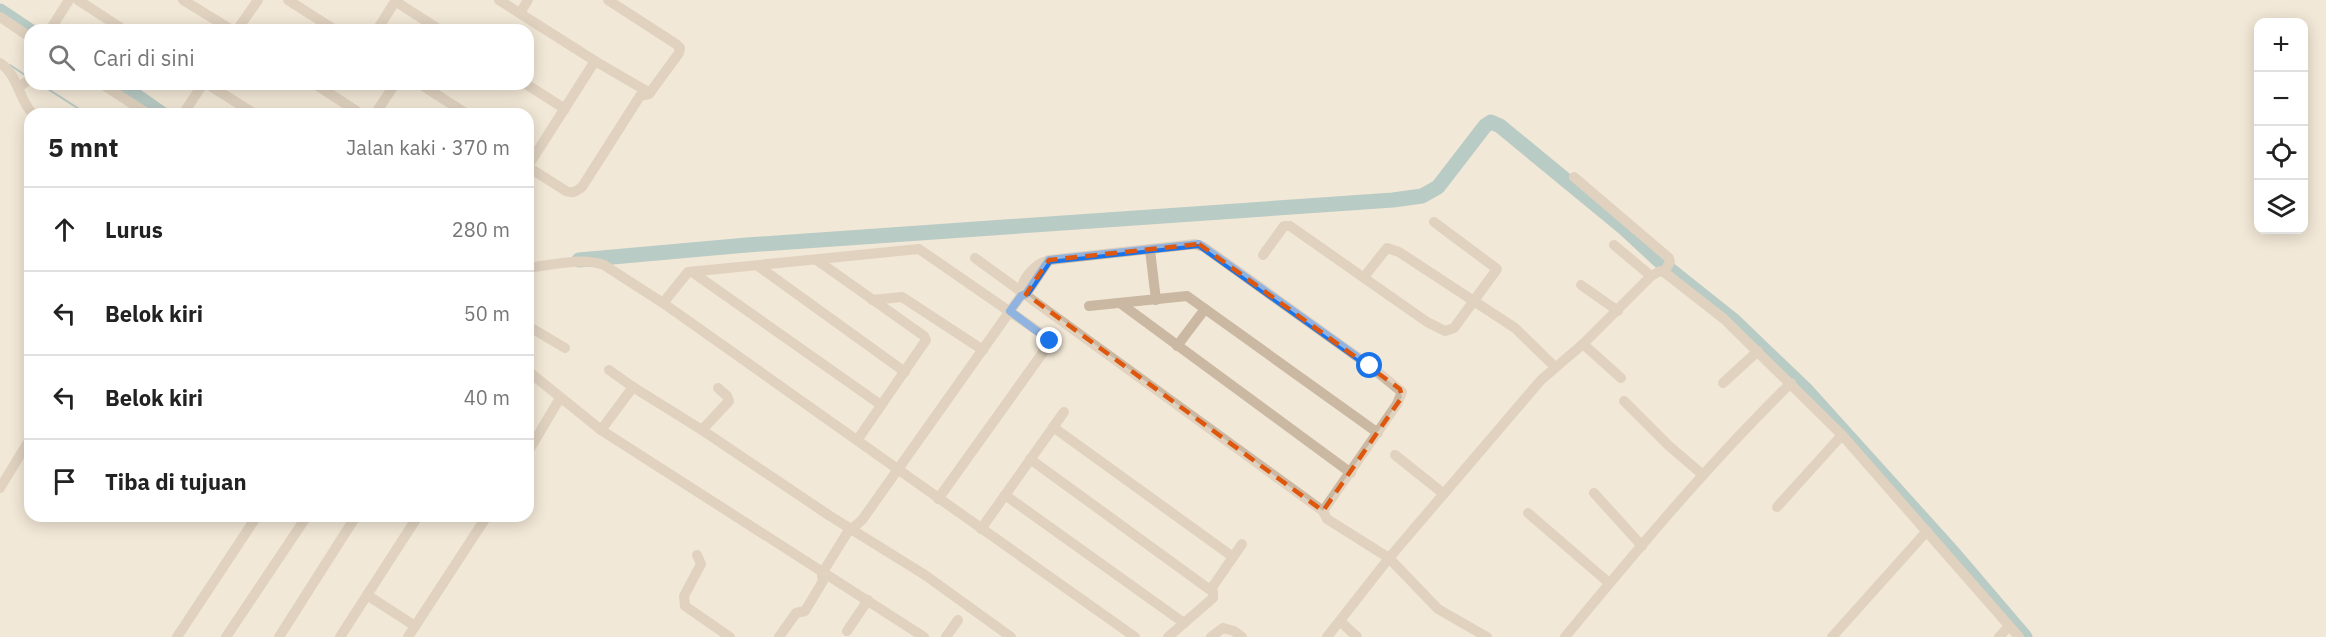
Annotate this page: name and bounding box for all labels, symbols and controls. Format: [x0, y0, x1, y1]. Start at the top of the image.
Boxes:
map controls [2254, 18, 2308, 234]
button: + [2254, 18, 2308, 72]
search box [24, 24, 534, 90]
icon: search [45, 41, 78, 74]
text: Cari di sini [93, 43, 195, 72]
button: − [2254, 72, 2308, 126]
button: locate [2254, 126, 2308, 180]
text: 5 mnt [48, 130, 118, 164]
text: Jalan kaki · 370 m [346, 134, 510, 161]
button: layers [2254, 180, 2308, 234]
icon: ahead [48, 213, 81, 246]
text: Lurus [105, 215, 163, 244]
text: 280 m [452, 216, 510, 243]
icon: left [48, 297, 81, 330]
text: Belok kiri [105, 299, 203, 328]
text: 50 m [464, 300, 510, 327]
route end [1036, 327, 1062, 353]
route start [1356, 352, 1382, 378]
icon: left [48, 381, 81, 414]
text: Belok kiri [105, 383, 203, 412]
text: 40 m [464, 384, 510, 411]
icon: arrive [48, 465, 81, 498]
text: Tiba di tujuan [105, 467, 247, 496]

